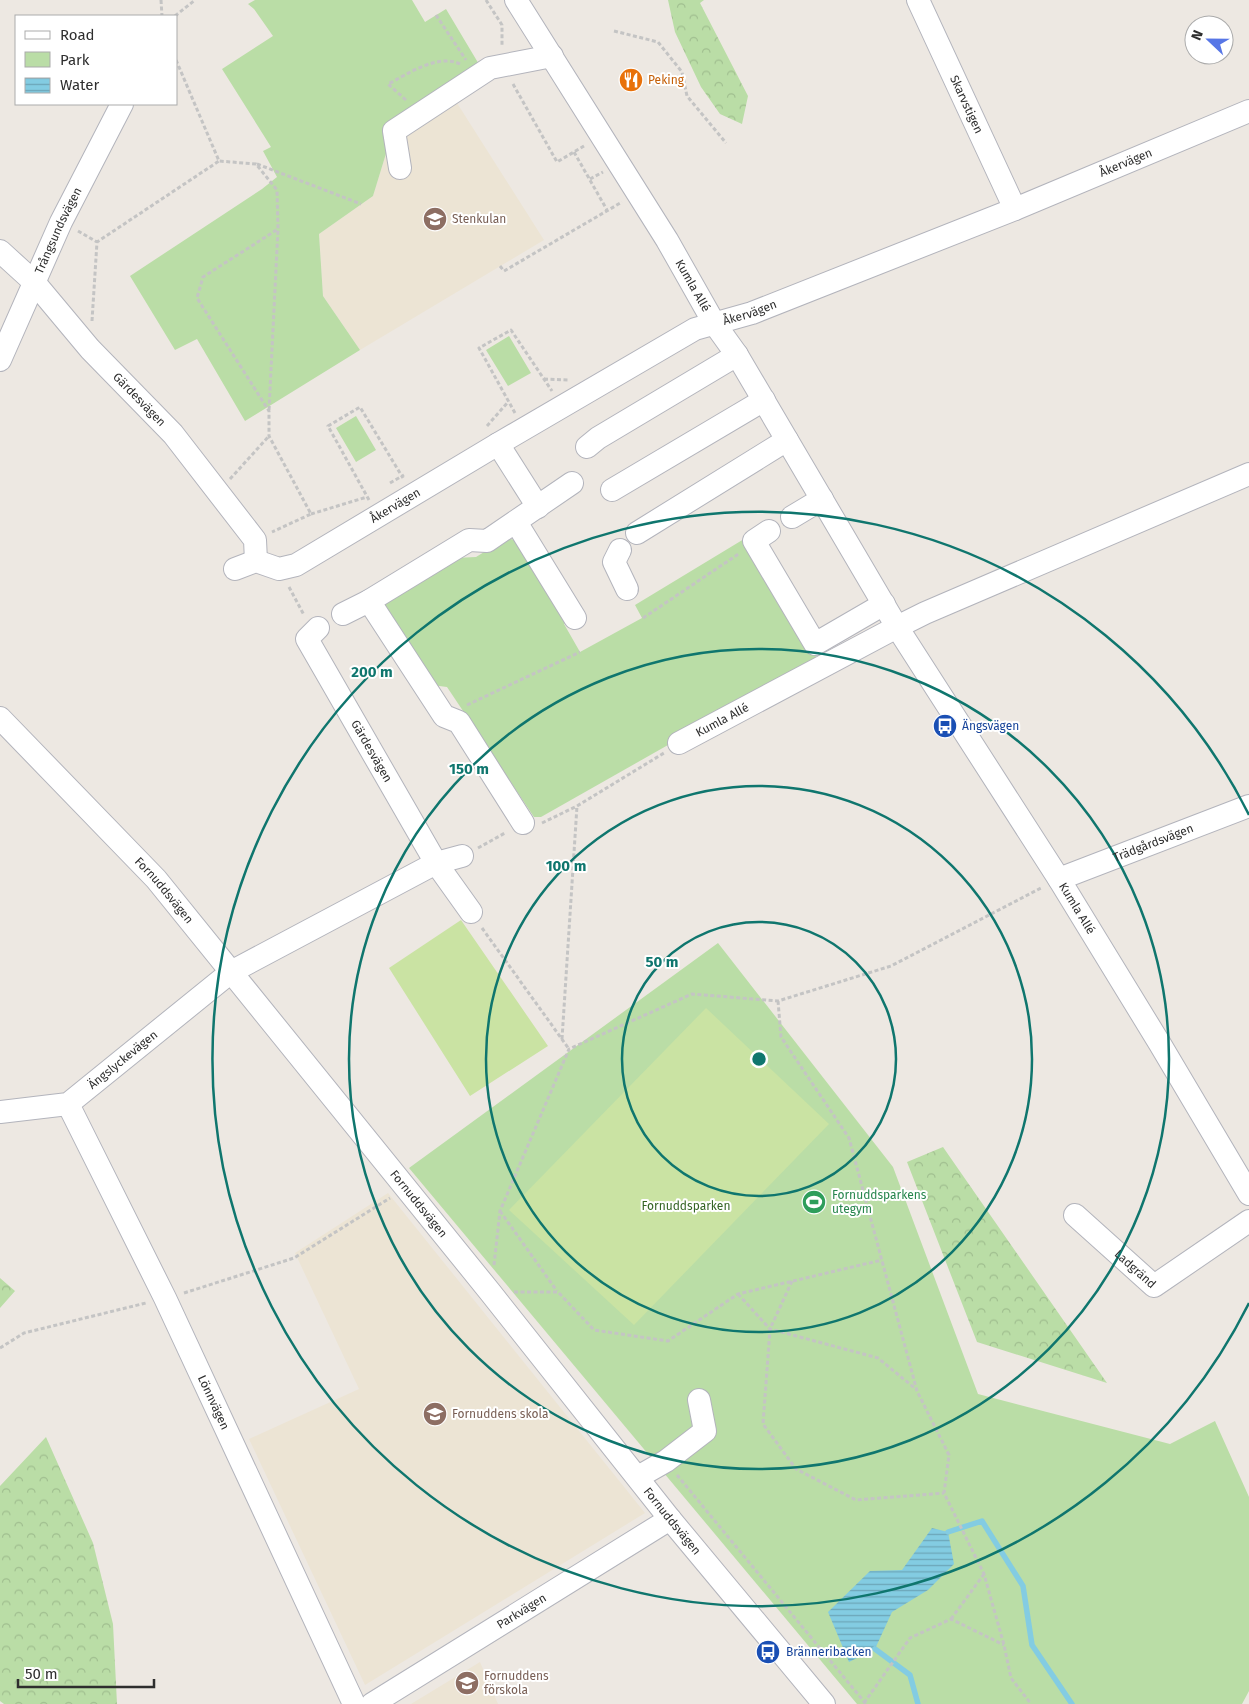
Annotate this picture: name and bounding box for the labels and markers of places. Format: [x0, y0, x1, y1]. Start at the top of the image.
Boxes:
restaurant icon: Peking [618, 67, 644, 93]
place label: Peking [648, 73, 685, 87]
school or university icon: Stenkulan [422, 206, 448, 232]
place label: Stenkulan [452, 212, 506, 226]
bus stop icon: Ängsvägen [932, 713, 958, 739]
place label: Ängsvägen [962, 718, 1019, 733]
centre of rings [750, 1050, 768, 1068]
place label: Fornuddsparkens utegym [832, 1188, 927, 1216]
sports icon: Fornuddsparkens utegym [801, 1189, 827, 1215]
school or university icon: Fornuddens skola [422, 1401, 448, 1427]
place label: Fornuddens skola [452, 1407, 548, 1421]
bus stop icon: Bränneribacken [755, 1639, 781, 1665]
place label: Bränneribacken [786, 1645, 872, 1659]
place label: Fornuddens förskola [484, 1669, 549, 1697]
school or university icon: Fornuddens förskola [454, 1670, 480, 1696]

